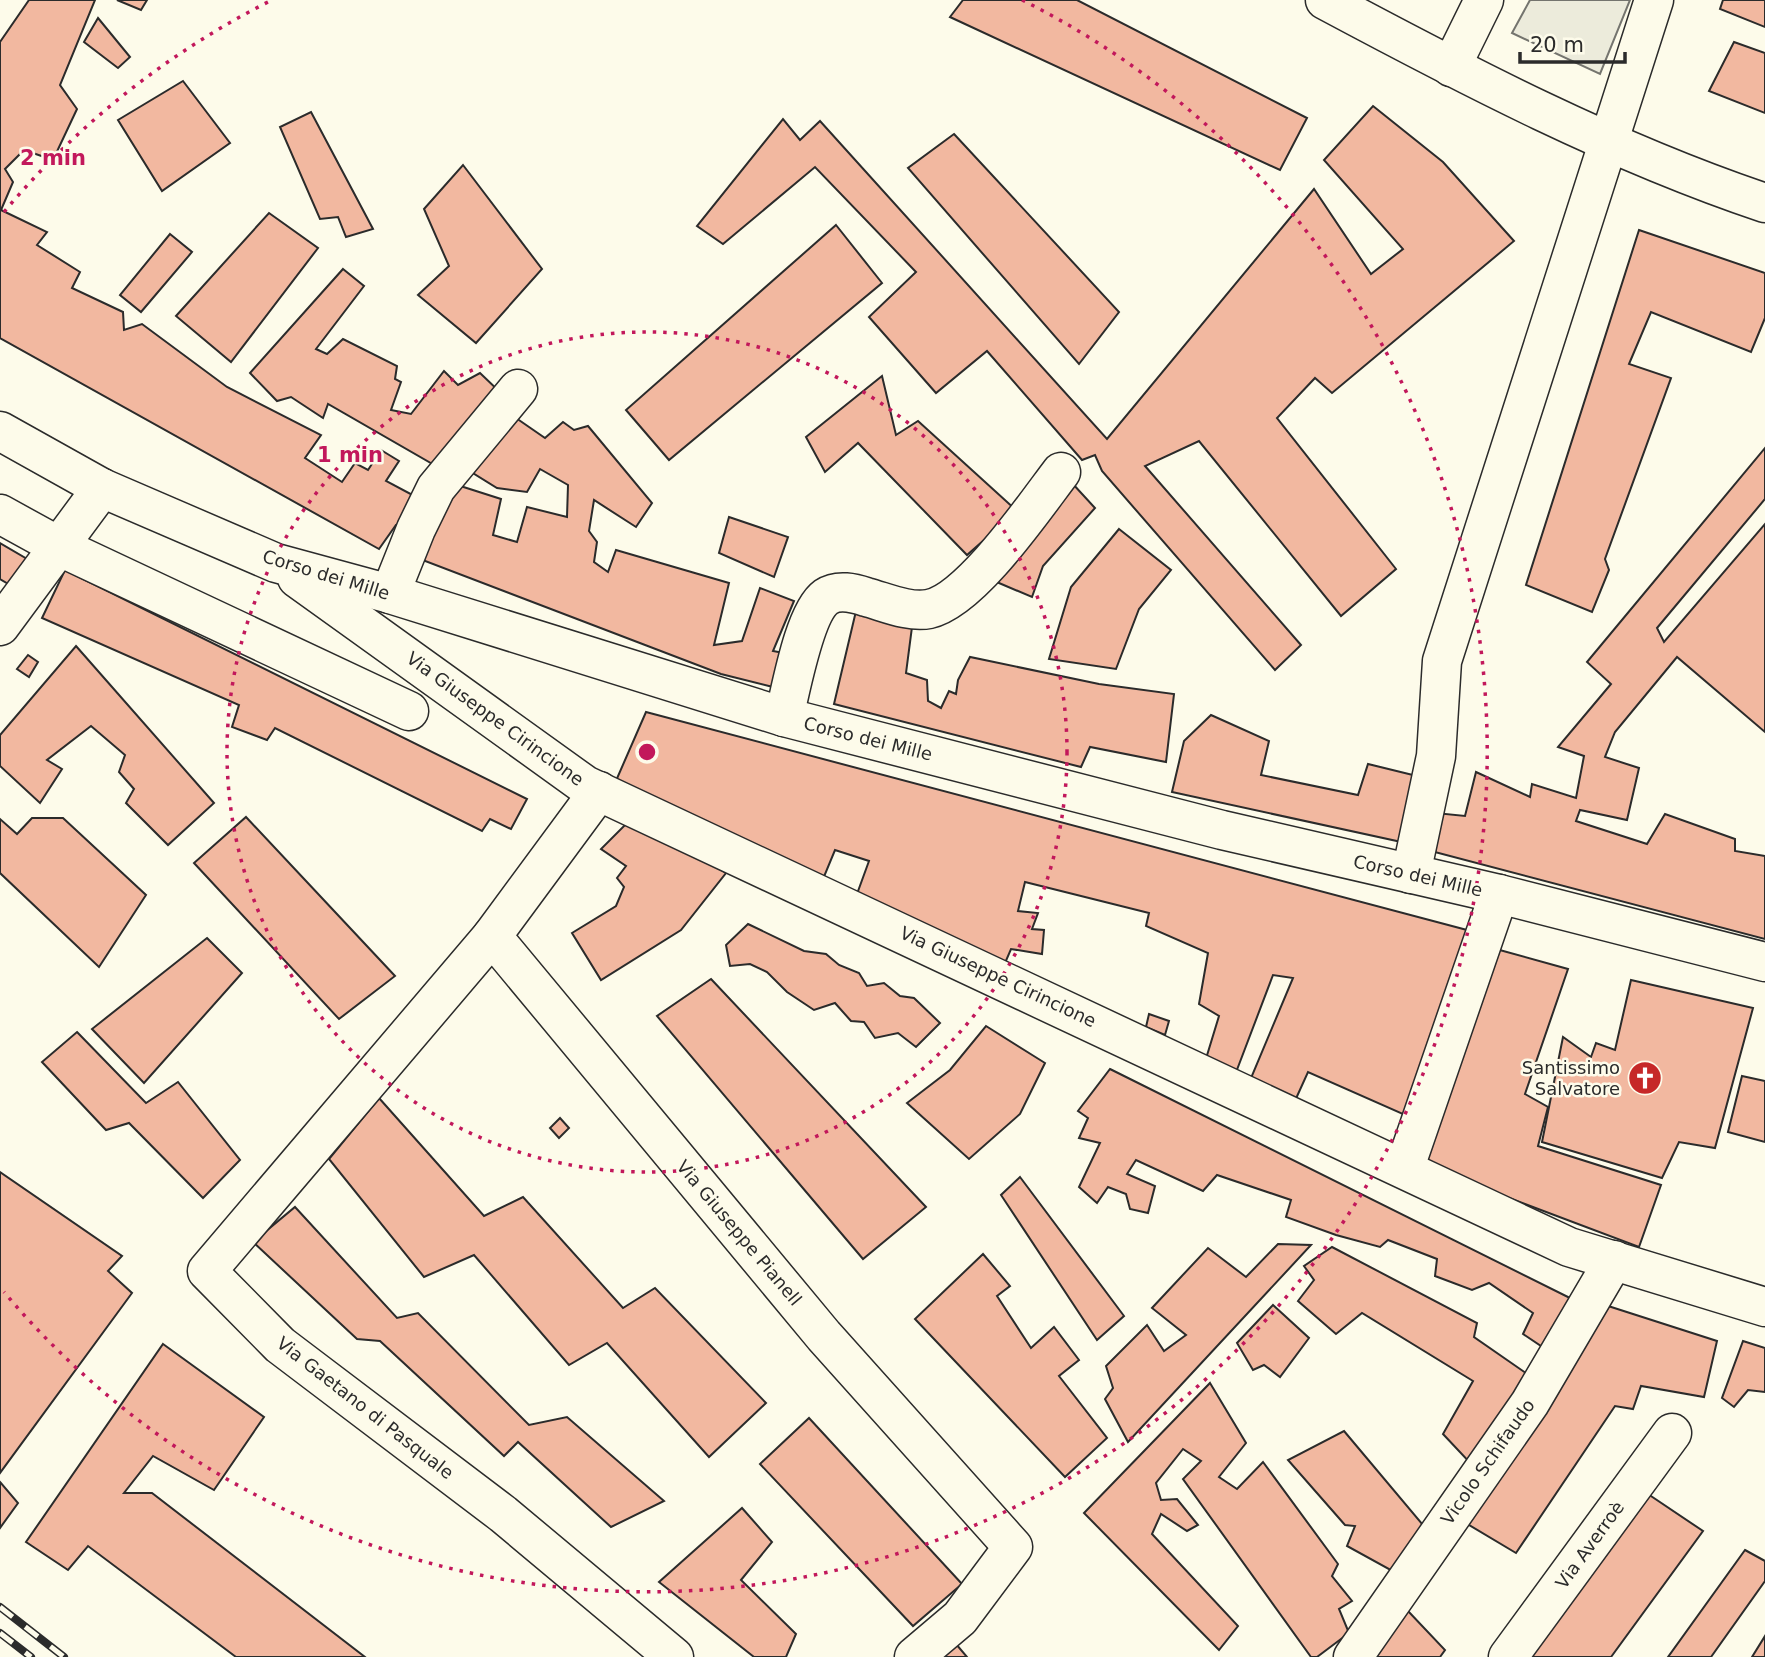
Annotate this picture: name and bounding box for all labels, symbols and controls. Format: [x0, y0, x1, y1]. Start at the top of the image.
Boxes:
scale bar [1520, 21, 1625, 65]
text: 20 m [1530, 33, 1584, 57]
text: 2 min [20, 146, 86, 170]
text: 1 min [317, 443, 383, 467]
street label: Corso dei Mille [260, 545, 392, 604]
street label: Via Giuseppe Cirincione [403, 647, 588, 790]
street label: Corso dei Mille [802, 712, 935, 765]
centre of rings [635, 740, 659, 764]
street label: Corso dei Mille [1351, 850, 1485, 901]
street label: Via Giuseppe Cirincione [897, 922, 1100, 1031]
place label: Santissimo Salvatore [1522, 1057, 1620, 1099]
church icon: Santissimo Salvatore [1626, 1059, 1664, 1097]
street label: Via Giuseppe Pianell [672, 1156, 806, 1310]
street label: Via Gaetano di Pasquale [273, 1332, 458, 1483]
street label: Vicolo Schifaudo [1436, 1395, 1539, 1529]
street label: Via Averroè [1551, 1497, 1628, 1592]

